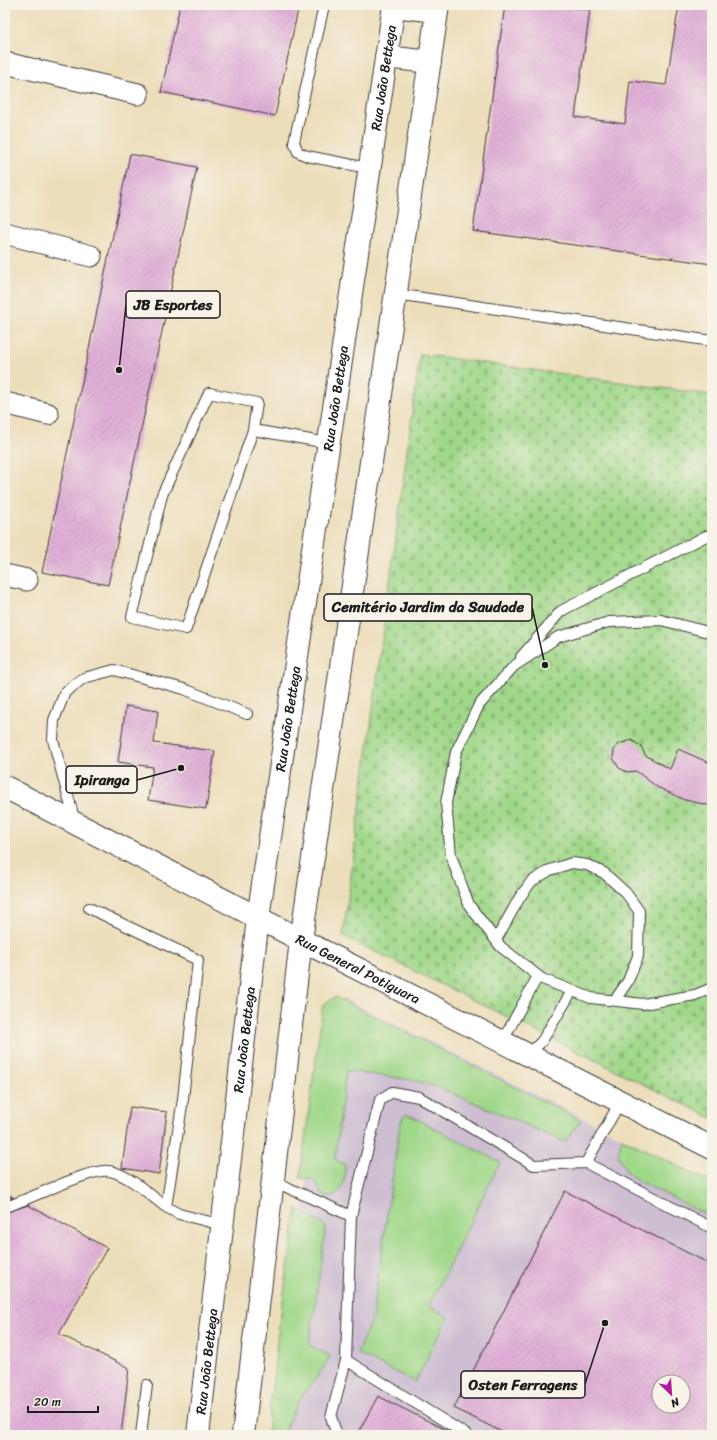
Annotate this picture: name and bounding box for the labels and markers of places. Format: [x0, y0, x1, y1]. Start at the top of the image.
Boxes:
callout: JB Esportes [126, 291, 220, 318]
callout: Cemitério Jardim da Saudade [324, 594, 532, 621]
callout: Ipiranga [66, 766, 137, 793]
callout: Osten Ferragens [461, 1371, 585, 1398]

